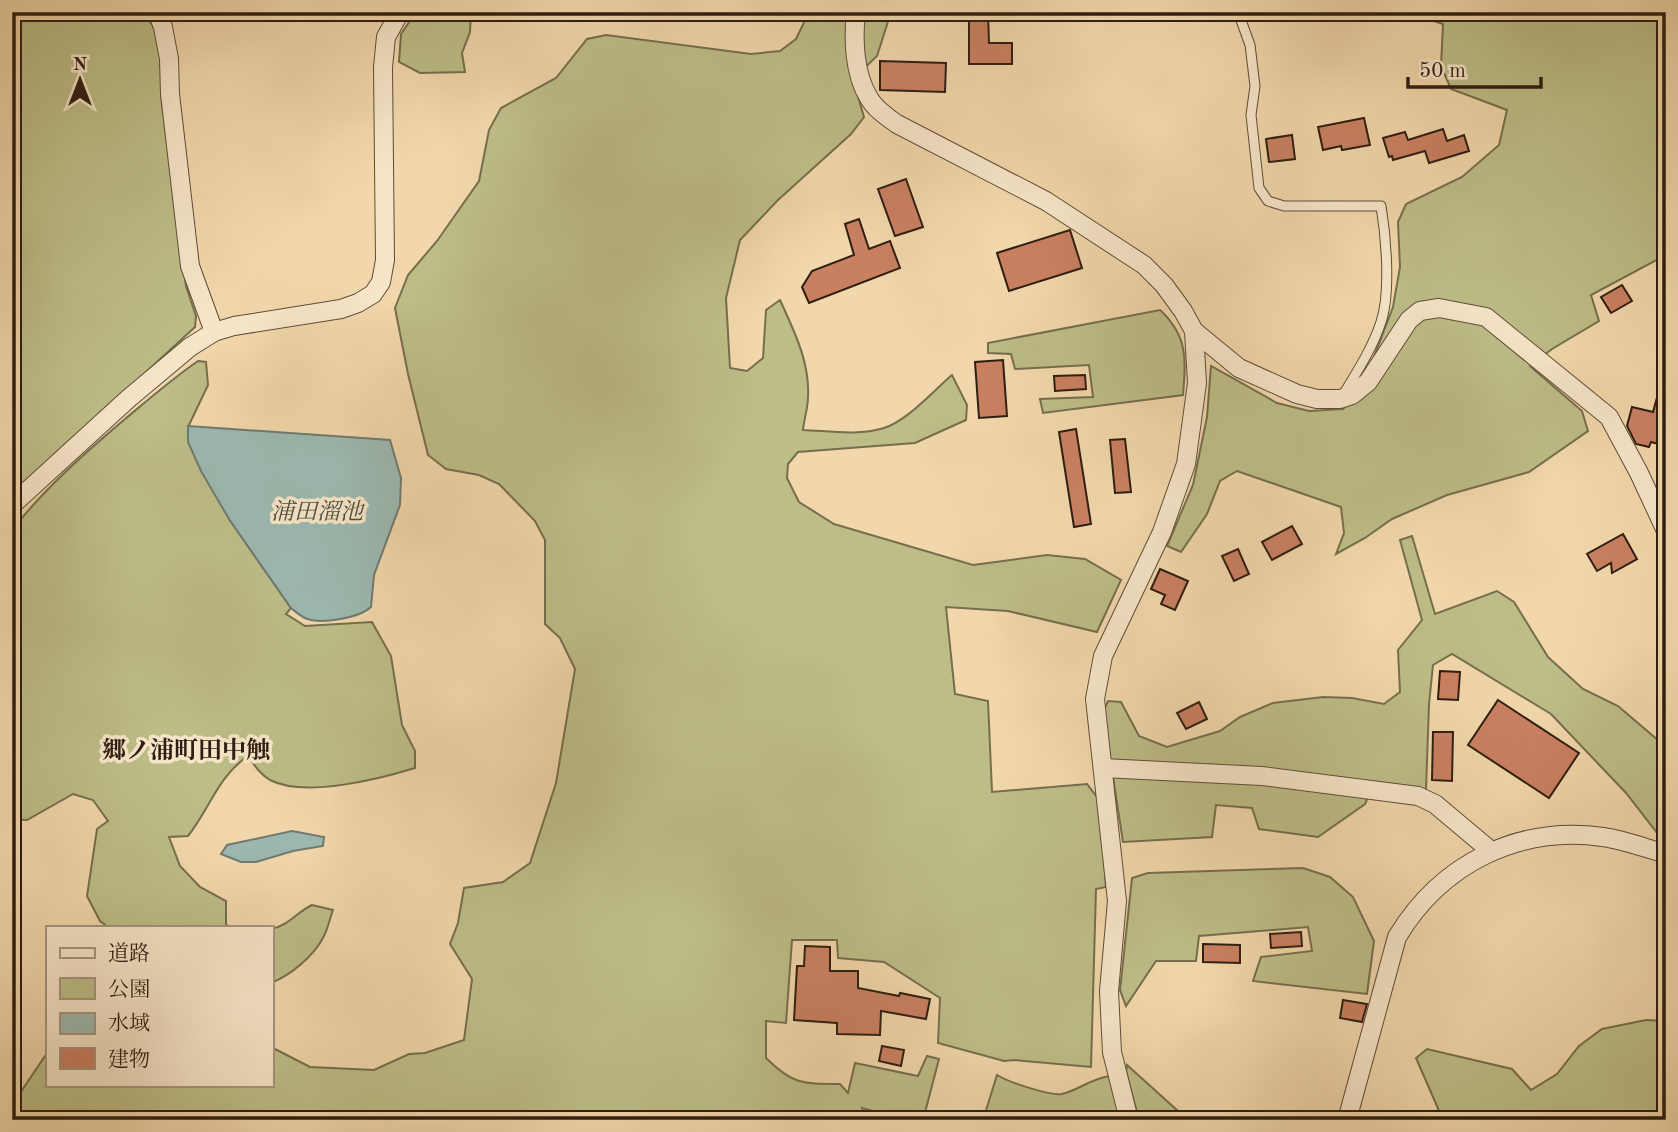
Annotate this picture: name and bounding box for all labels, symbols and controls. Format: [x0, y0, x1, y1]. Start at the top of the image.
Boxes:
north arrow [46, 46, 116, 116]
scale bar [1408, 46, 1542, 90]
text: N [73, 56, 88, 75]
text: 50 m [1419, 61, 1466, 82]
water label: 浦田溜池 [271, 499, 366, 524]
district label: 郷ノ浦町田中触 [102, 737, 270, 764]
legend [46, 926, 273, 1086]
text: 道路 [108, 942, 150, 965]
text: 公園 [108, 978, 150, 1001]
text: 水域 [108, 1012, 150, 1035]
text: 建物 [108, 1048, 150, 1071]

